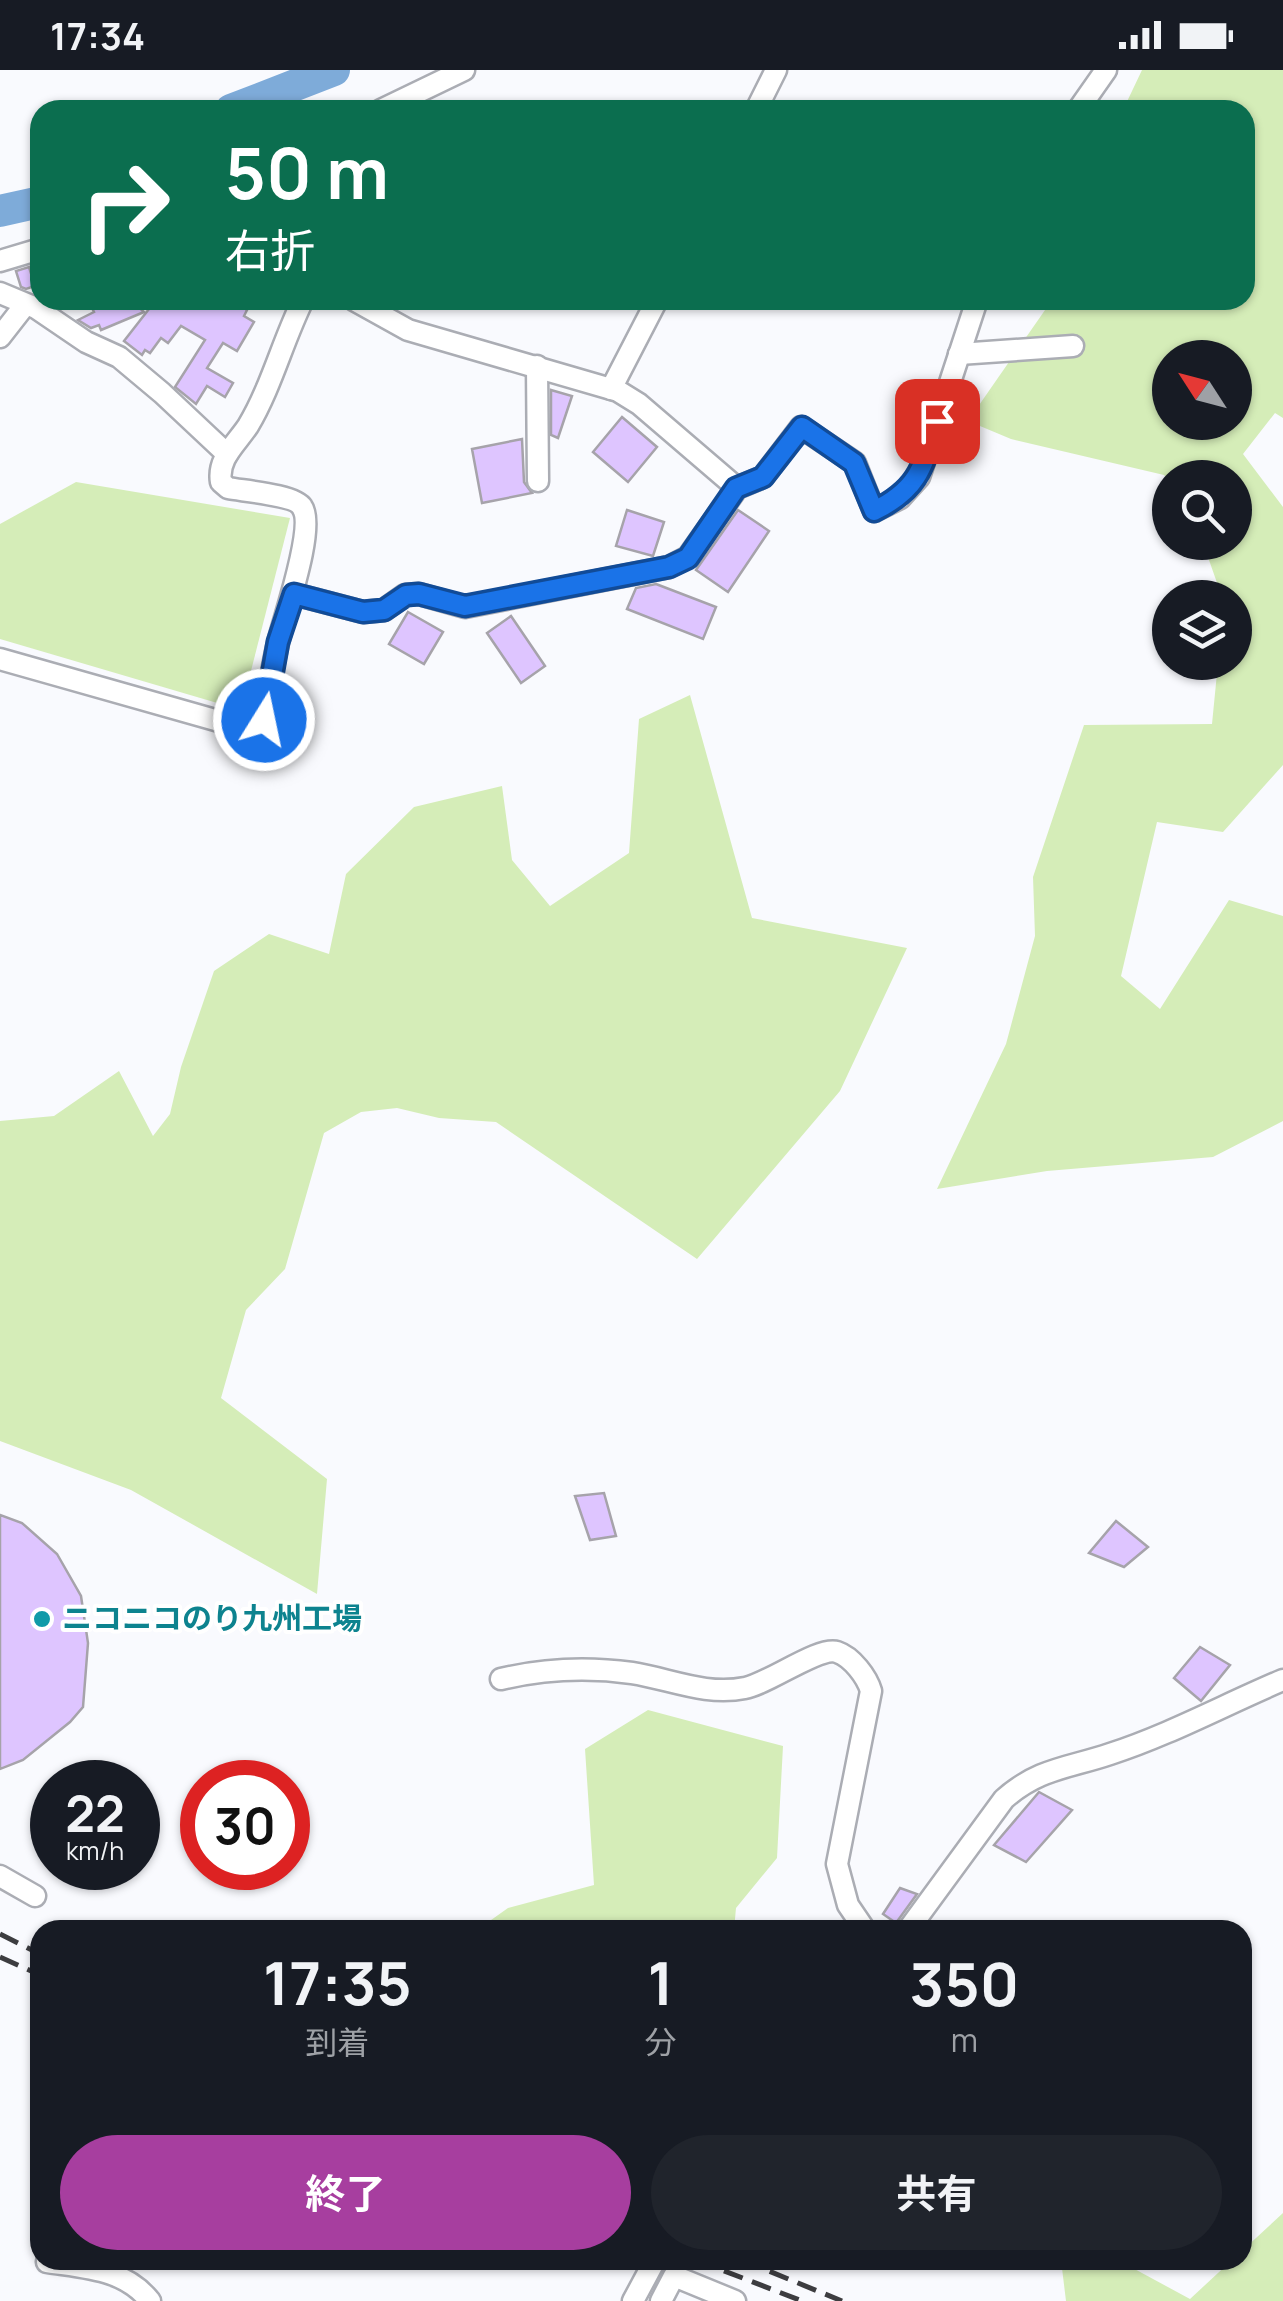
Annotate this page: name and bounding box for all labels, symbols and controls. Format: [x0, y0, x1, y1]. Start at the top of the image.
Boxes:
text: 17:34 [50, 9, 145, 61]
text: 50 m [225, 124, 389, 220]
icon: right [60, 140, 190, 270]
text: 右折 [225, 219, 315, 281]
north arrow [1152, 340, 1252, 440]
map controls [1152, 340, 1252, 680]
pin [895, 379, 980, 464]
icon: arrive [910, 394, 965, 449]
button: search [1152, 460, 1252, 560]
button: layers [1152, 580, 1252, 680]
position arrow [212, 668, 316, 772]
place label: ニコニコのり九州工場 [62, 1597, 362, 1638]
marker: ニコニコのり九州工場 [31, 1608, 53, 1630]
speed limit sign: 30 [180, 1760, 310, 1890]
text: 22 [65, 1779, 125, 1847]
text: km/h [66, 1833, 124, 1868]
text: 17:35 [263, 1941, 412, 2023]
text: 1 [648, 1941, 674, 2023]
text: 350 [910, 1942, 1019, 2024]
text: m [951, 2018, 978, 2062]
text: 到着 [305, 2020, 369, 2064]
text: 分 [645, 2020, 677, 2064]
button: 終了 [60, 2135, 631, 2250]
button: 共有 [651, 2135, 1222, 2250]

